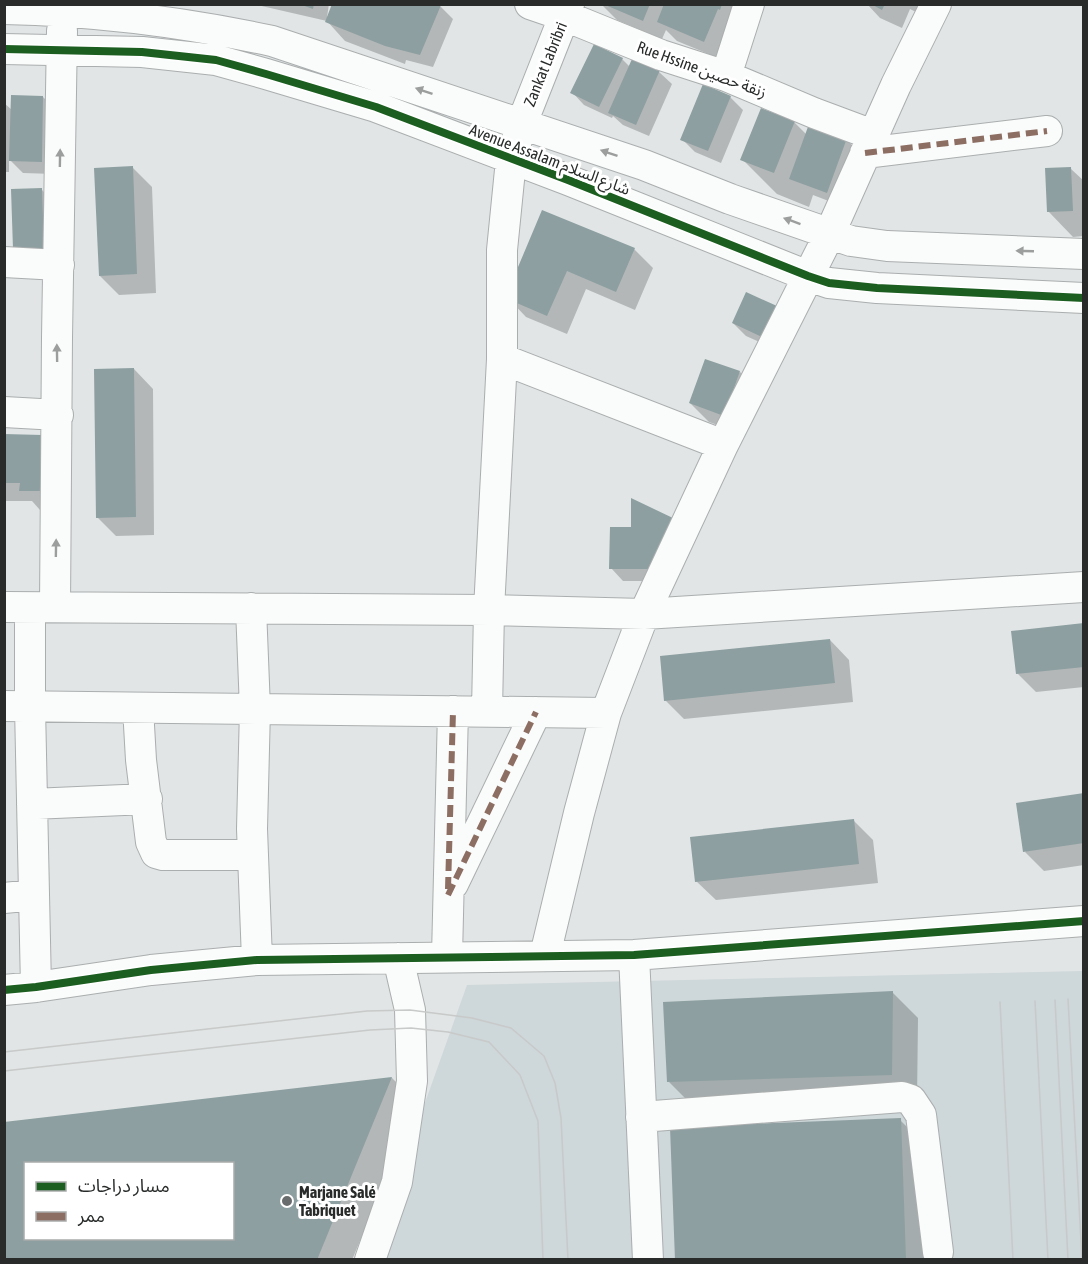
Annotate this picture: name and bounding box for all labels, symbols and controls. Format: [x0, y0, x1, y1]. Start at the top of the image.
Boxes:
street label: Zankat Labribri [520, 19, 570, 109]
street label: Rue Hssine زنقة حصين [634, 37, 769, 102]
one-way arrow [415, 85, 433, 95]
street label: Avenue Assalam شارع السلام [466, 120, 633, 202]
one-way arrow [600, 148, 618, 158]
one-way arrow [55, 149, 65, 168]
one-way arrow [783, 216, 801, 226]
one-way arrow [1016, 246, 1035, 256]
one-way arrow [52, 343, 62, 362]
one-way arrow [51, 538, 61, 557]
legend [24, 1162, 234, 1240]
text: مسار دراجات [78, 1175, 170, 1197]
place label: Marjane Salé Tabriquet [299, 1183, 376, 1219]
marker: Marjane Salé Tabriquet [280, 1194, 294, 1208]
text: ممر [77, 1205, 105, 1227]

